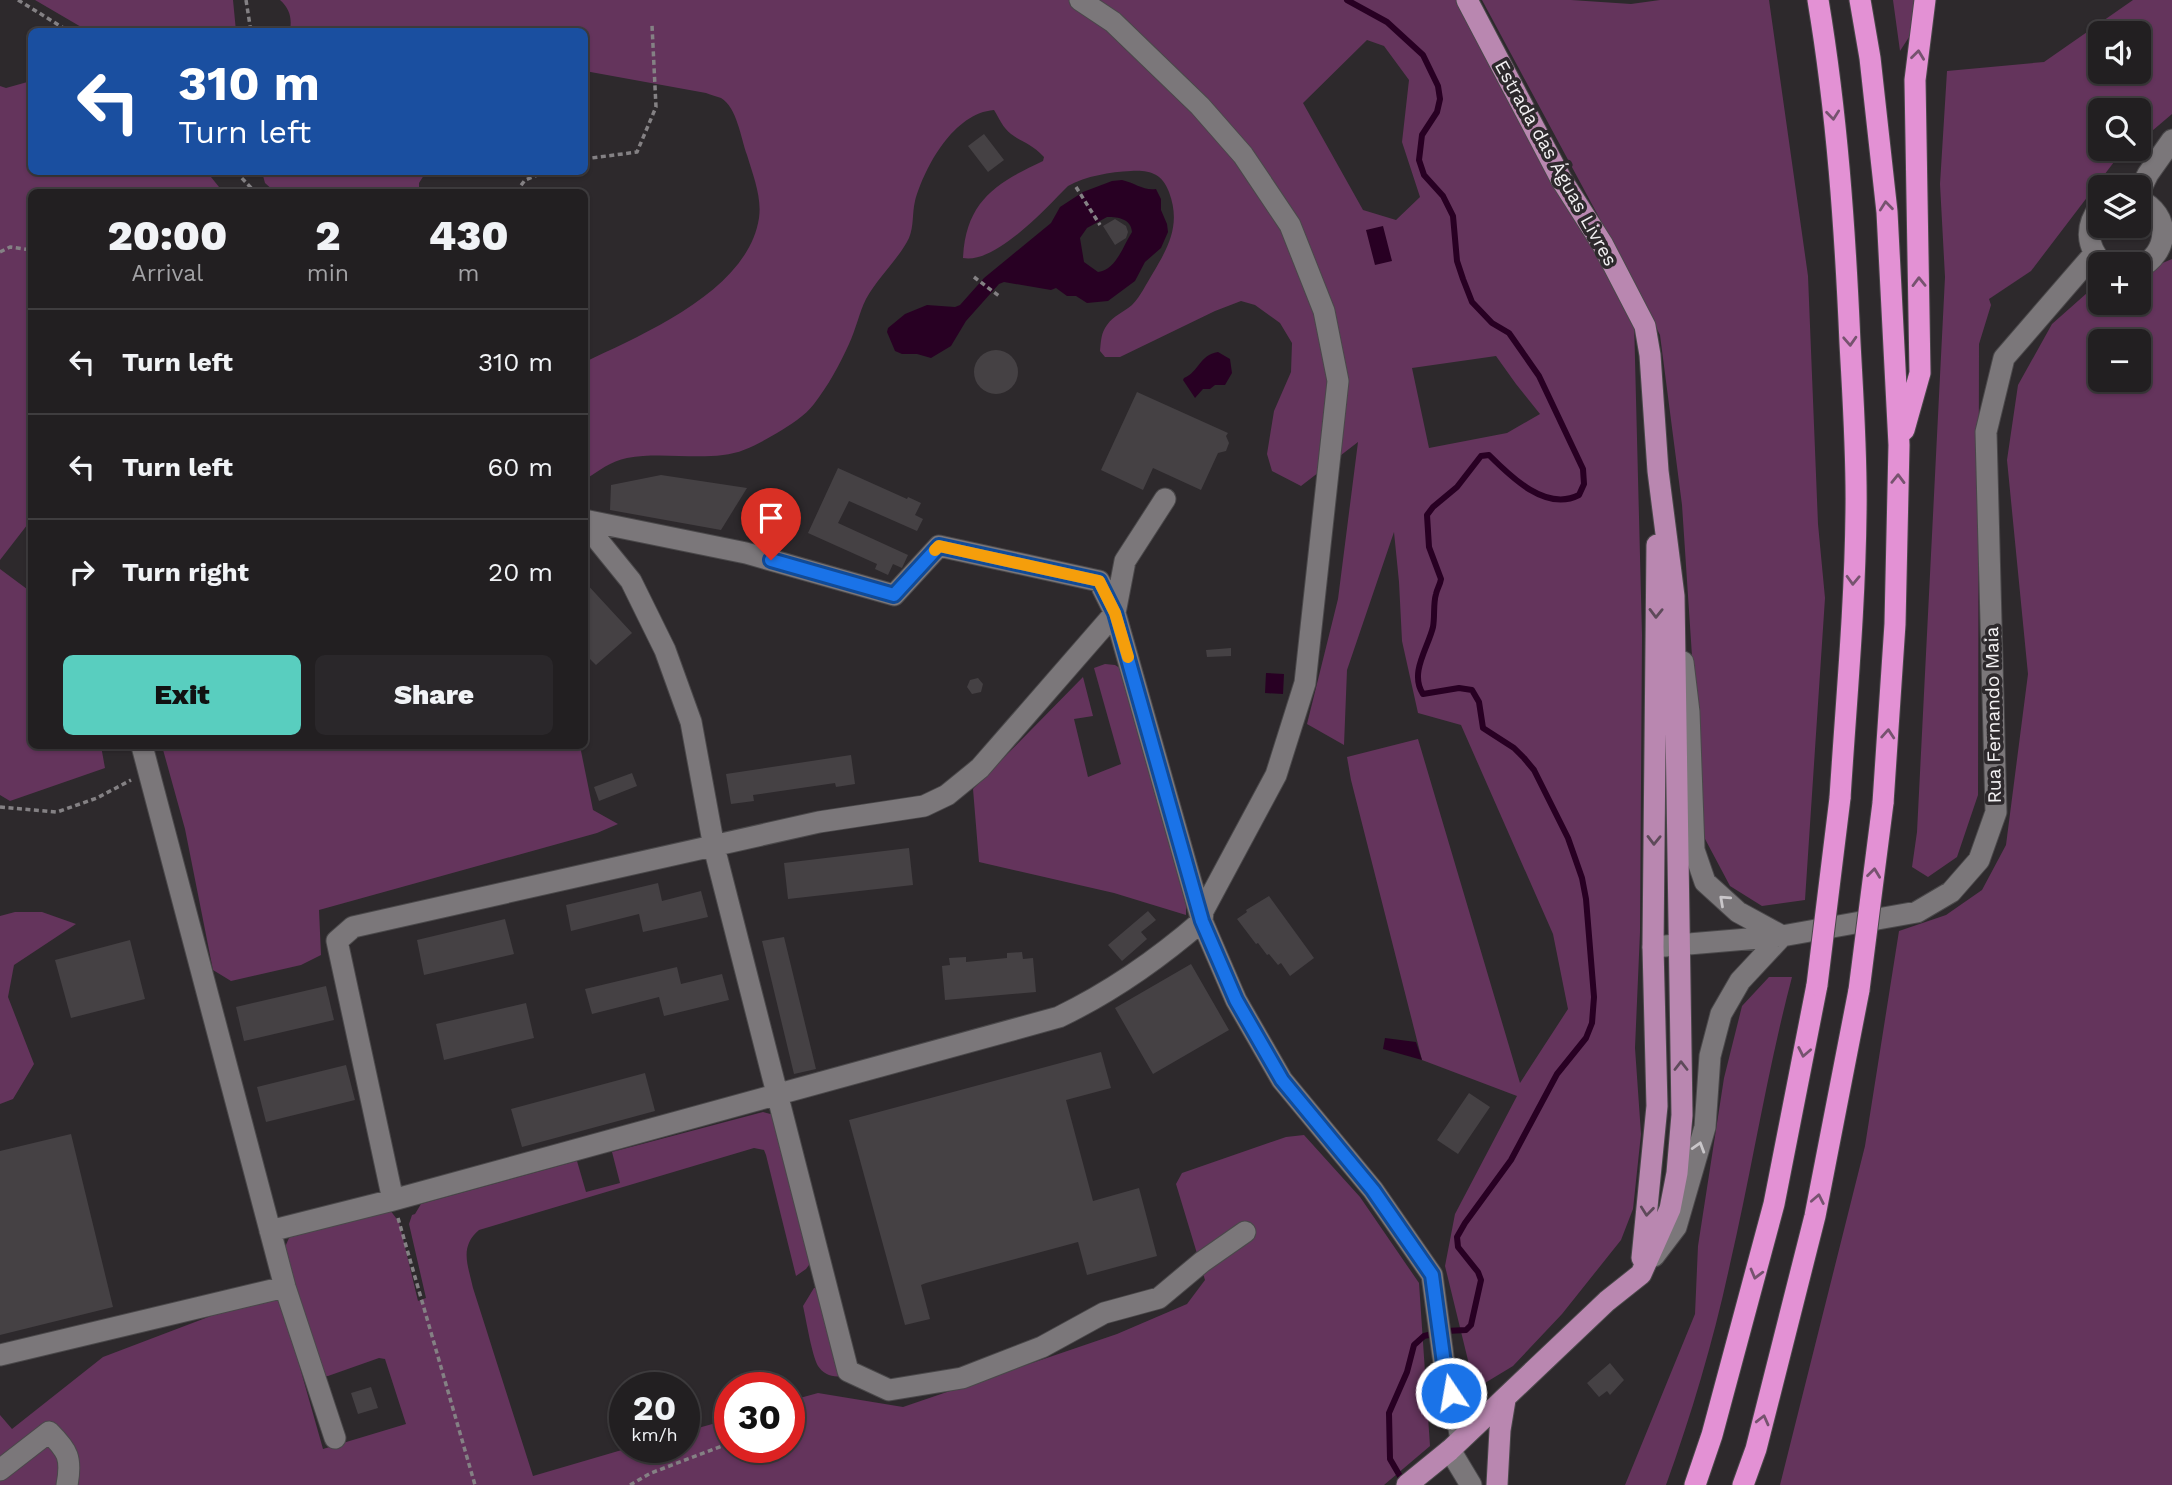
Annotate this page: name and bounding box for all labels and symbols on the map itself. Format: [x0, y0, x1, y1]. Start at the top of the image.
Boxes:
one-way arrow [1910, 49, 1925, 60]
street label: Estrada das Águas Livres [1490, 56, 1622, 270]
one-way arrow [1826, 109, 1841, 120]
one-way arrow [1879, 200, 1894, 212]
one-way arrow [1911, 276, 1927, 287]
one-way arrow [1843, 336, 1858, 347]
one-way arrow [1891, 473, 1906, 484]
pin [741, 488, 801, 560]
one-way arrow [1846, 575, 1861, 586]
one-way arrow [1648, 608, 1664, 619]
street label: Rua Fernando Maia [1980, 626, 2006, 804]
one-way arrow [1880, 729, 1895, 740]
one-way arrow [1646, 836, 1662, 846]
one-way arrow [1866, 868, 1881, 879]
one-way arrow [1719, 895, 1732, 908]
one-way arrow [1797, 1046, 1812, 1058]
one-way arrow [1673, 1060, 1689, 1071]
one-way arrow [1691, 1142, 1706, 1154]
one-way arrow [1810, 1193, 1825, 1205]
one-way arrow [1640, 1206, 1655, 1217]
one-way arrow [1749, 1268, 1764, 1280]
position arrow [1414, 1356, 1488, 1430]
speed limit sign: 30 [714, 1372, 805, 1463]
one-way arrow [1755, 1414, 1769, 1426]

